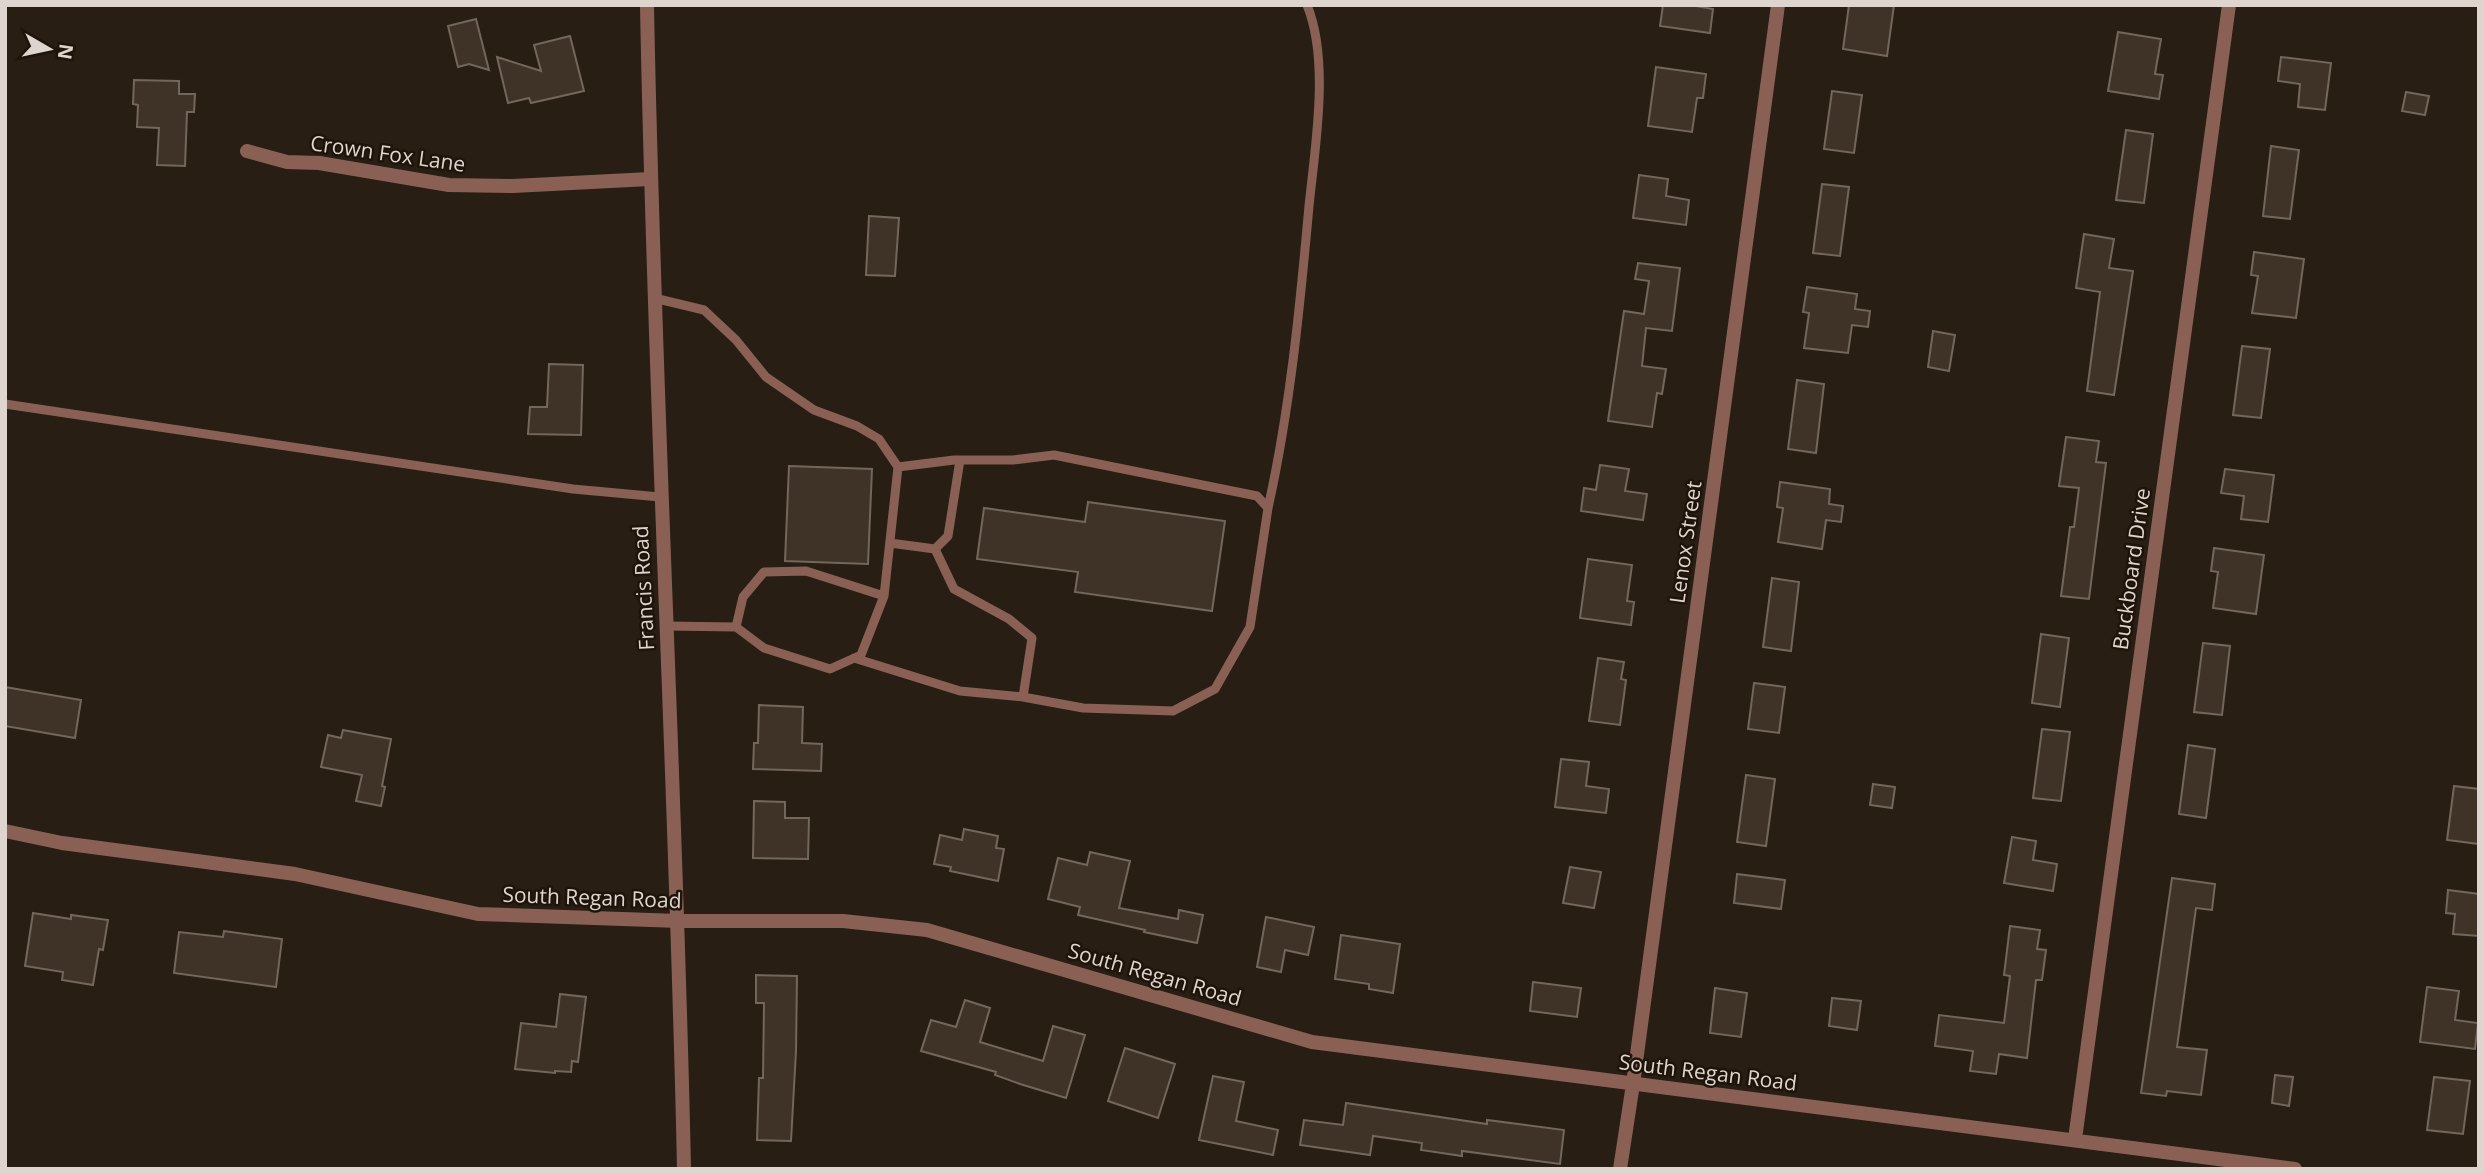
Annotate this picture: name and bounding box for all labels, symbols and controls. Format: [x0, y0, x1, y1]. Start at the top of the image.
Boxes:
north arrow [14, 14, 84, 84]
text: N [52, 42, 80, 61]
street label: Crown Fox Lane [309, 128, 467, 178]
street label: Lenox Street [1663, 479, 1707, 605]
street label: Buckboard Drive [2106, 486, 2156, 652]
street label: Francis Road [626, 525, 660, 651]
street label: South Regan Road [502, 880, 682, 914]
street label: South Regan Road [1065, 936, 1245, 1012]
street label: South Regan Road [1617, 1047, 1799, 1097]

